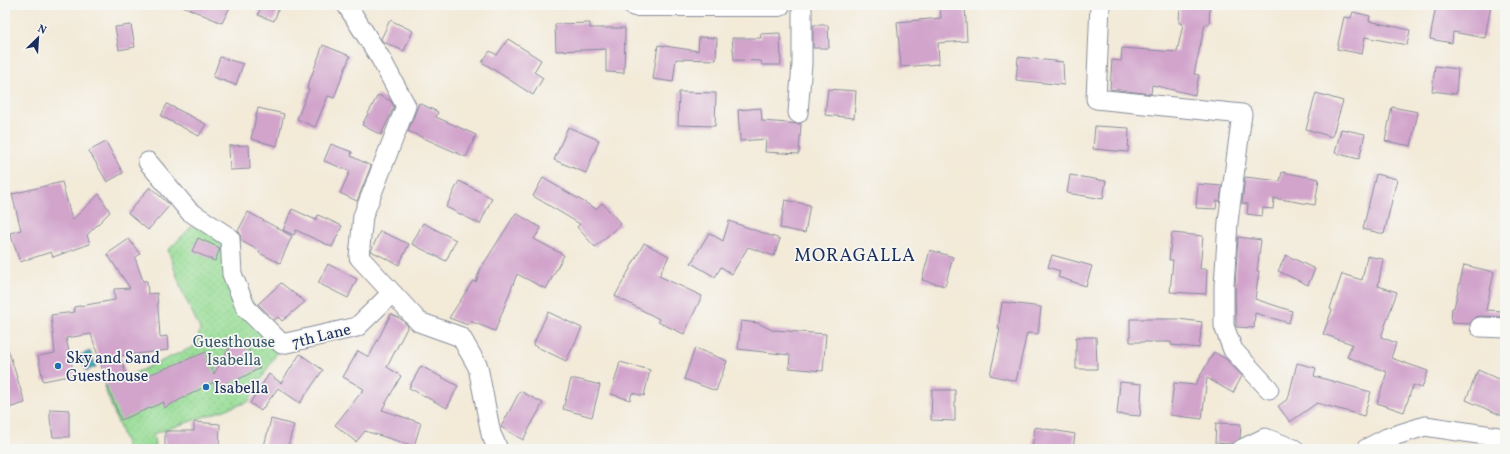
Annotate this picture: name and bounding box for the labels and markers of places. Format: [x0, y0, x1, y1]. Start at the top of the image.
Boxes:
place label: Sky and Sand Guesthouse [66, 348, 160, 388]
marker: Sky and Sand Guesthouse [53, 361, 63, 371]
place label: Isabella [214, 378, 268, 400]
marker: Isabella [201, 382, 211, 392]

